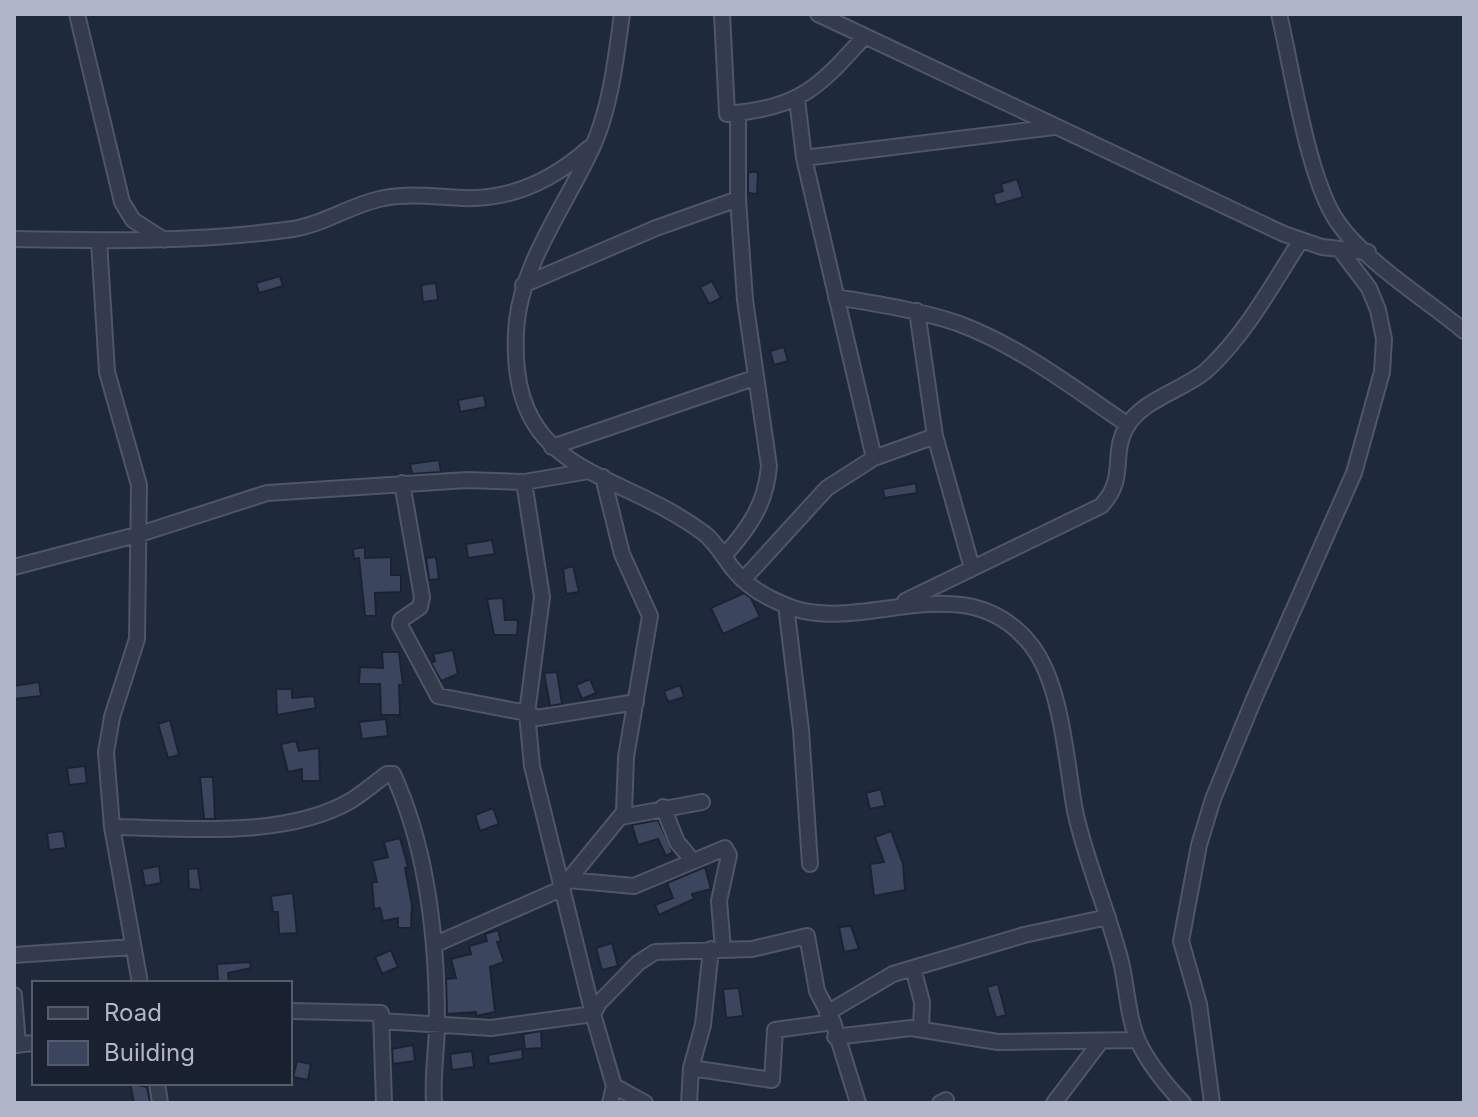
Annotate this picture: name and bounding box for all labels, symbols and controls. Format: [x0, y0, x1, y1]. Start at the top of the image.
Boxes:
legend [32, 981, 292, 1085]
text: Road [104, 998, 162, 1027]
text: Building [104, 1038, 195, 1067]

